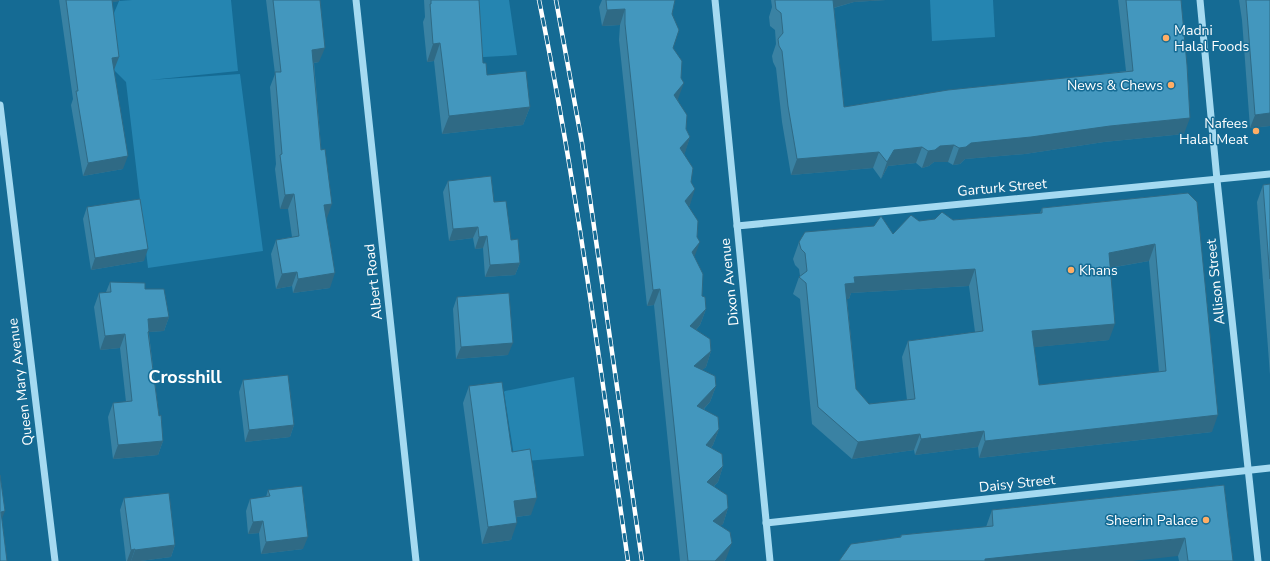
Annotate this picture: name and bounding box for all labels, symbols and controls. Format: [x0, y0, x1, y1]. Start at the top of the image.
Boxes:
place label: Madni Halal Foods [1174, 21, 1250, 56]
marker: Madni Halal Foods [1161, 33, 1171, 43]
place label: News & Chews [1067, 76, 1163, 95]
marker: News & Chews [1166, 80, 1176, 90]
place label: Nafees Halal Meat [1179, 114, 1248, 149]
marker: Nafees Halal Meat [1251, 126, 1261, 136]
street label: Garturk Street [957, 174, 1048, 201]
street label: Dixon Avenue [715, 237, 744, 327]
street label: Allison Street [1202, 238, 1229, 326]
street label: Albert Road [360, 243, 387, 321]
place label: Khans [1079, 261, 1118, 280]
marker: Khans [1066, 265, 1076, 275]
street label: Queen Mary Avenue [3, 317, 38, 447]
district label: Crosshill [148, 365, 222, 389]
street label: Daisy Street [978, 470, 1056, 497]
place label: Sheerin Palace [1105, 511, 1198, 530]
marker: Sheerin Palace [1201, 515, 1211, 525]

